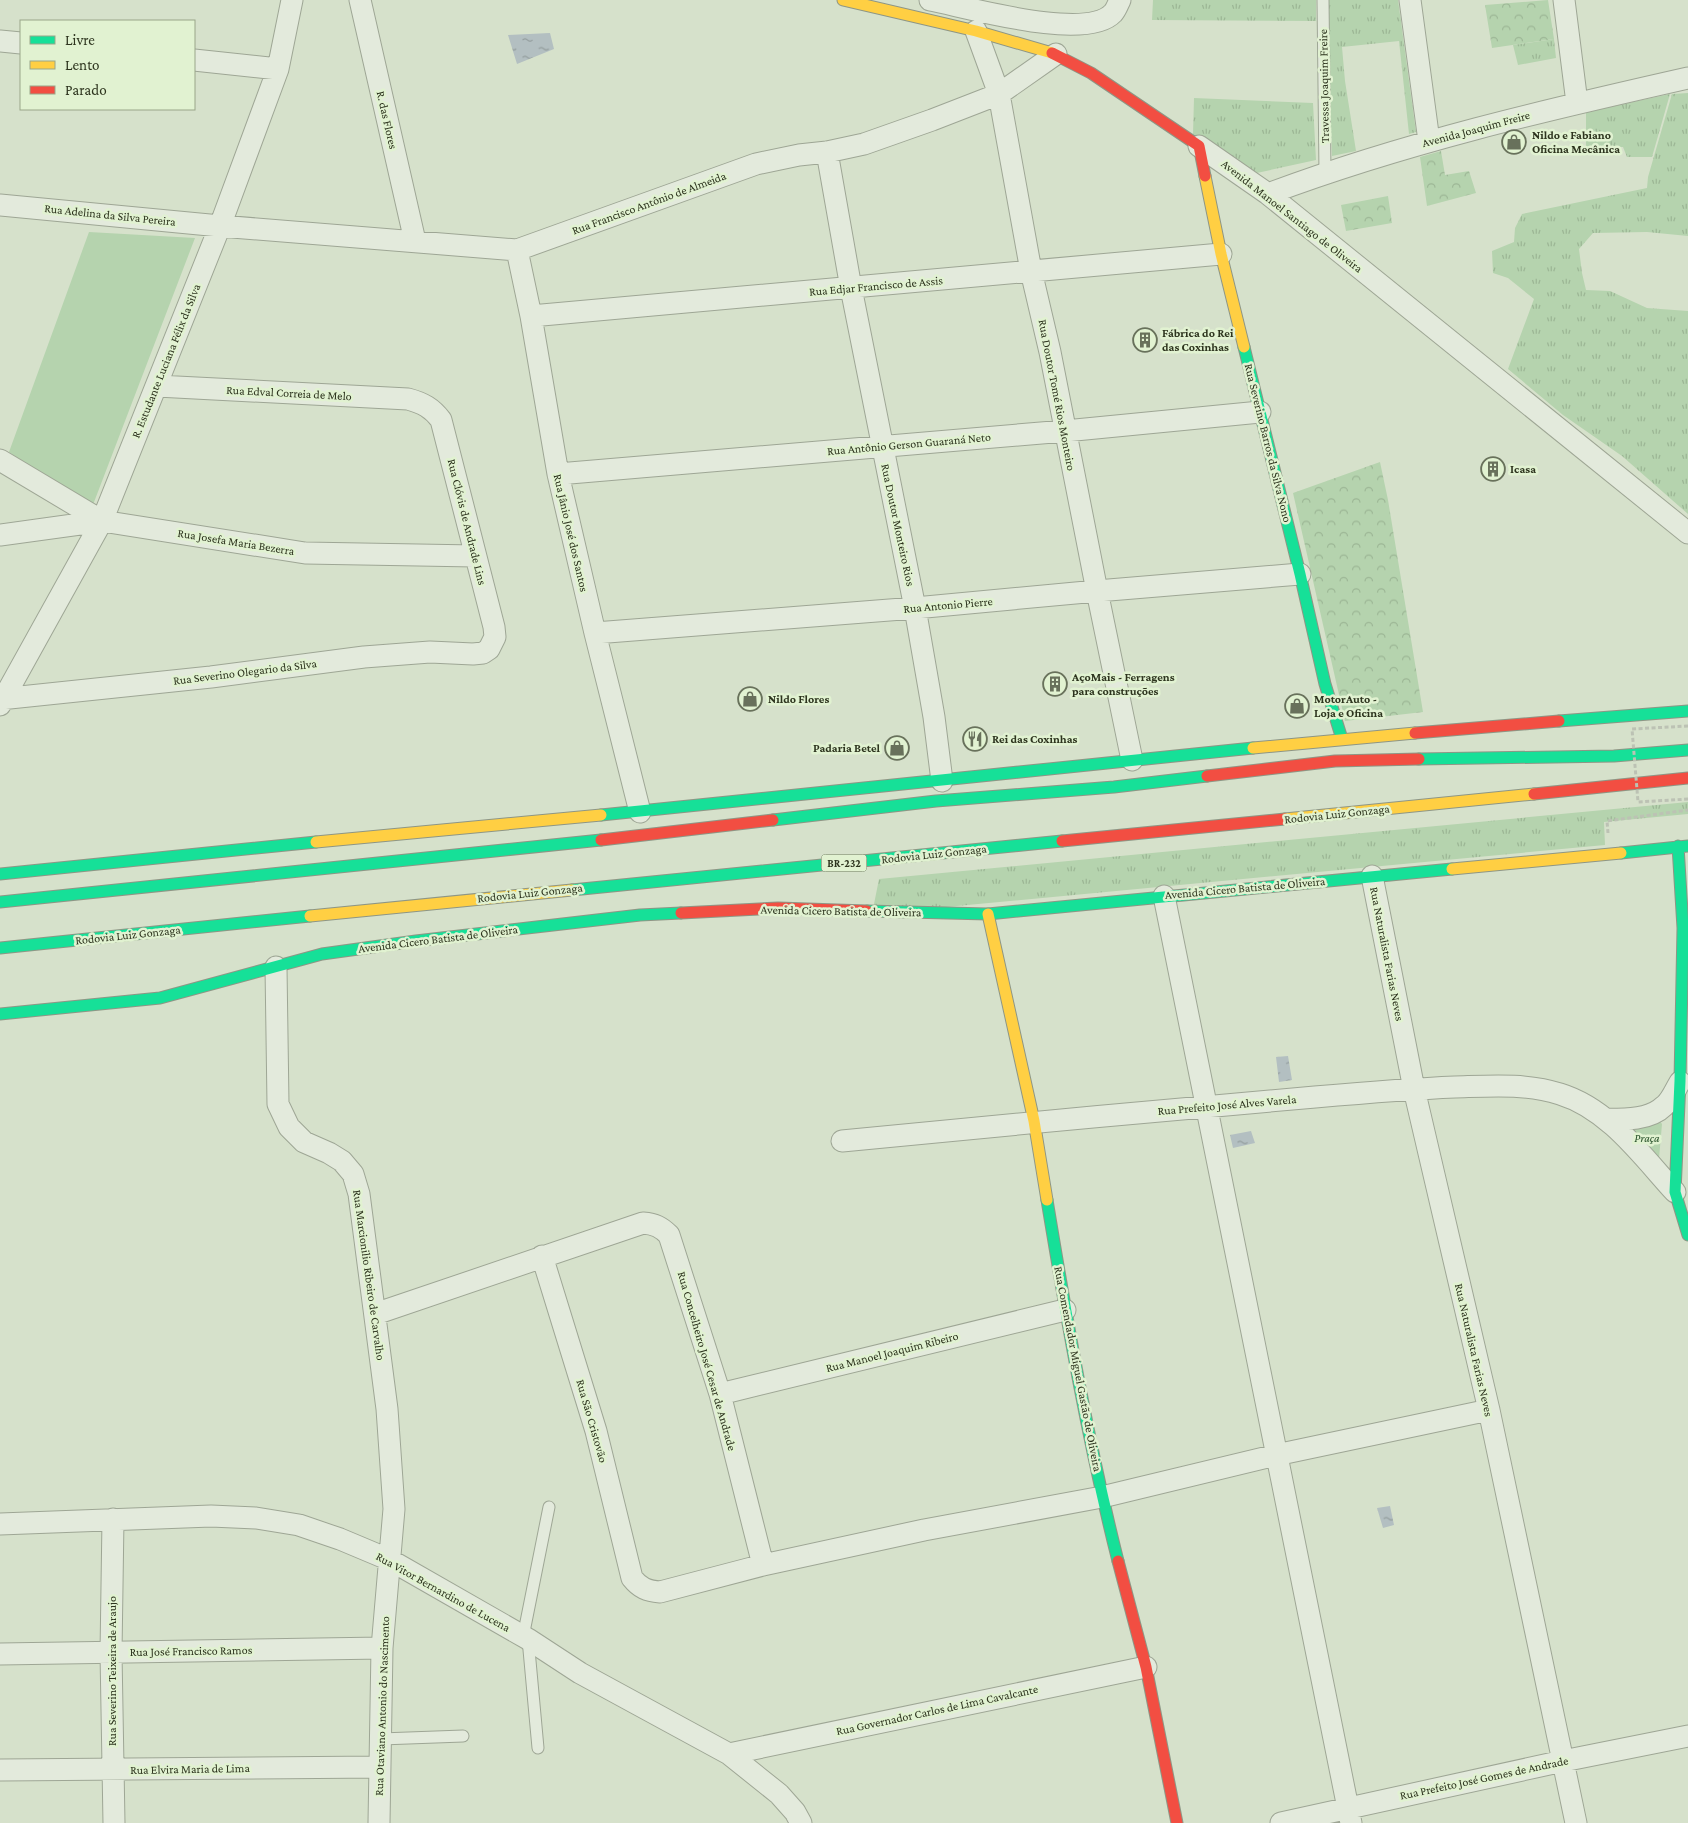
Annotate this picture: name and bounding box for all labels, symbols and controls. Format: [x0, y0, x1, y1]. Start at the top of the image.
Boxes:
legend [20, 20, 195, 110]
street label: Travessa Joaquim Freire [1316, 29, 1332, 143]
text: Livre [65, 32, 95, 48]
text: Lento [65, 57, 99, 73]
text: Parado [65, 82, 107, 98]
street label: R. das Flores [373, 89, 401, 151]
street label: Avenida Joaquim Freire [1421, 108, 1531, 150]
place label: Nildo e Fabiano Oficina Mecânica [1532, 128, 1620, 156]
shop icon: Nildo e Fabiano Oficina Mecânica [1501, 129, 1527, 155]
street label: Avenida Manoel Santiago de Oliveira [1219, 156, 1366, 276]
street label: Rua Francisco Antônio de Almeida [570, 168, 728, 237]
street label: Rua Adelina da Silva Pereira [44, 201, 177, 229]
street label: Rua Edjar Francisco de Assis [808, 273, 944, 299]
street label: R. Estudante Luciana Félix da Silva [129, 281, 204, 440]
street label: Rua Doutor Tomé Rios Monteiro [1035, 318, 1079, 472]
place label: Fábrica do Rei das Coxinhas [1162, 326, 1234, 354]
building icon: Fábrica do Rei das Coxinhas [1132, 327, 1158, 353]
street label: Rua Severino Barros da Silva Nono [1241, 362, 1295, 524]
street label: Rua Edval Correia de Melo [226, 383, 352, 403]
street label: Rua Antônio Gerson Guaraná Neto [827, 430, 991, 458]
building icon: Icasa [1480, 456, 1506, 482]
street label: Rua Clóvis de Andrade Lins [445, 457, 490, 587]
place label: Icasa [1510, 462, 1536, 476]
street label: Rua Doutor Monteiro Rios [878, 463, 918, 588]
street label: Rua Jânio José dos Santos [551, 473, 591, 594]
street label: Rua Josefa Maria Bezerra [176, 526, 296, 558]
street label: Rua Antonio Pierre [903, 594, 993, 616]
street label: Rua Severino Olegario da Silva [172, 656, 318, 688]
place label: AçoMais - Ferragens para construções [1071, 670, 1175, 698]
building icon: AçoMais - Ferragens para construções [1042, 671, 1068, 697]
shop icon: Nildo Flores [737, 686, 763, 712]
place label: Nildo Flores [768, 692, 829, 706]
place label: MotorAuto - Loja e Oficina [1314, 692, 1383, 720]
shop icon: MotorAuto - Loja e Oficina [1284, 693, 1310, 719]
restaurant icon: Rei das Coxinhas [962, 726, 988, 752]
place label: Rei das Coxinhas [992, 732, 1078, 746]
shop icon: Padaria Betel [884, 735, 910, 761]
place label: Padaria Betel [813, 741, 880, 755]
street label: Rodovia Luiz Gonzaga [1284, 801, 1391, 826]
street label: Rodovia Luiz Gonzaga [881, 841, 988, 866]
road number: BR-232 [822, 854, 866, 871]
street label: Avenida Cicero Batista de Oliveira [1164, 874, 1326, 902]
street label: Rodovia Luiz Gonzaga [477, 880, 584, 905]
street label: Rua Naturalista Farias Neves [1367, 886, 1407, 1023]
street label: Avenida Cicero Batista de Oliveira [760, 903, 922, 919]
street label: Rodovia Luiz Gonzaga [75, 922, 182, 947]
street label: Avenida Cicero Batista de Oliveira [357, 922, 519, 956]
street label: Rua Prefeito José Alves Varela [1157, 1092, 1297, 1118]
park label: Praça [1634, 1131, 1660, 1145]
street label: Rua Marcionilio Ribeiro de Carvalho [350, 1189, 388, 1361]
street label: Rua Comendador Miguel Gastão de Oliveira [1051, 1265, 1105, 1473]
street label: Rua Concelheiro José Cesar de Andrade [675, 1270, 739, 1452]
street label: Rua Naturalista Farias Neves [1452, 1282, 1496, 1418]
street label: Rua Manoel Joaquim Ribeiro [824, 1329, 960, 1375]
street label: Rua São Cristovão [573, 1378, 611, 1464]
street label: Rua Vitor Bernardino de Lucena [373, 1549, 513, 1635]
street label: Rua Severino Teixeira de Araujo [105, 1596, 119, 1746]
street label: Rua Otaviano Antonio do Nascimento [372, 1616, 392, 1796]
street label: Rua José Francisco Ramos [130, 1643, 253, 1659]
street label: Rua Governador Carlos de Lima Cavalcante [835, 1682, 1039, 1738]
street label: Rua Prefeito José Gomes de Andrade [1399, 1753, 1569, 1803]
street label: Rua Elvira Maria de Lima [130, 1761, 250, 1777]

